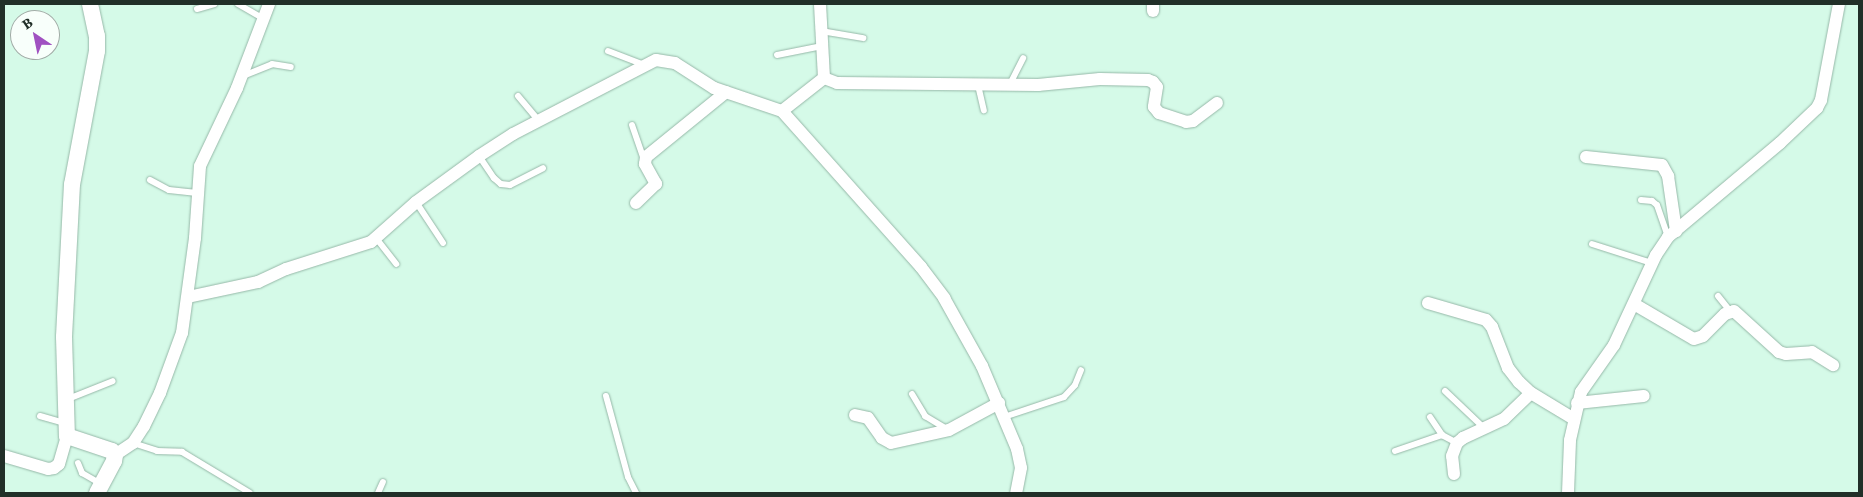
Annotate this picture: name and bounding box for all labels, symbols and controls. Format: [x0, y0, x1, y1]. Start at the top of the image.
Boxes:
north arrow [10, 10, 60, 60]
text: B [18, 13, 37, 34]

